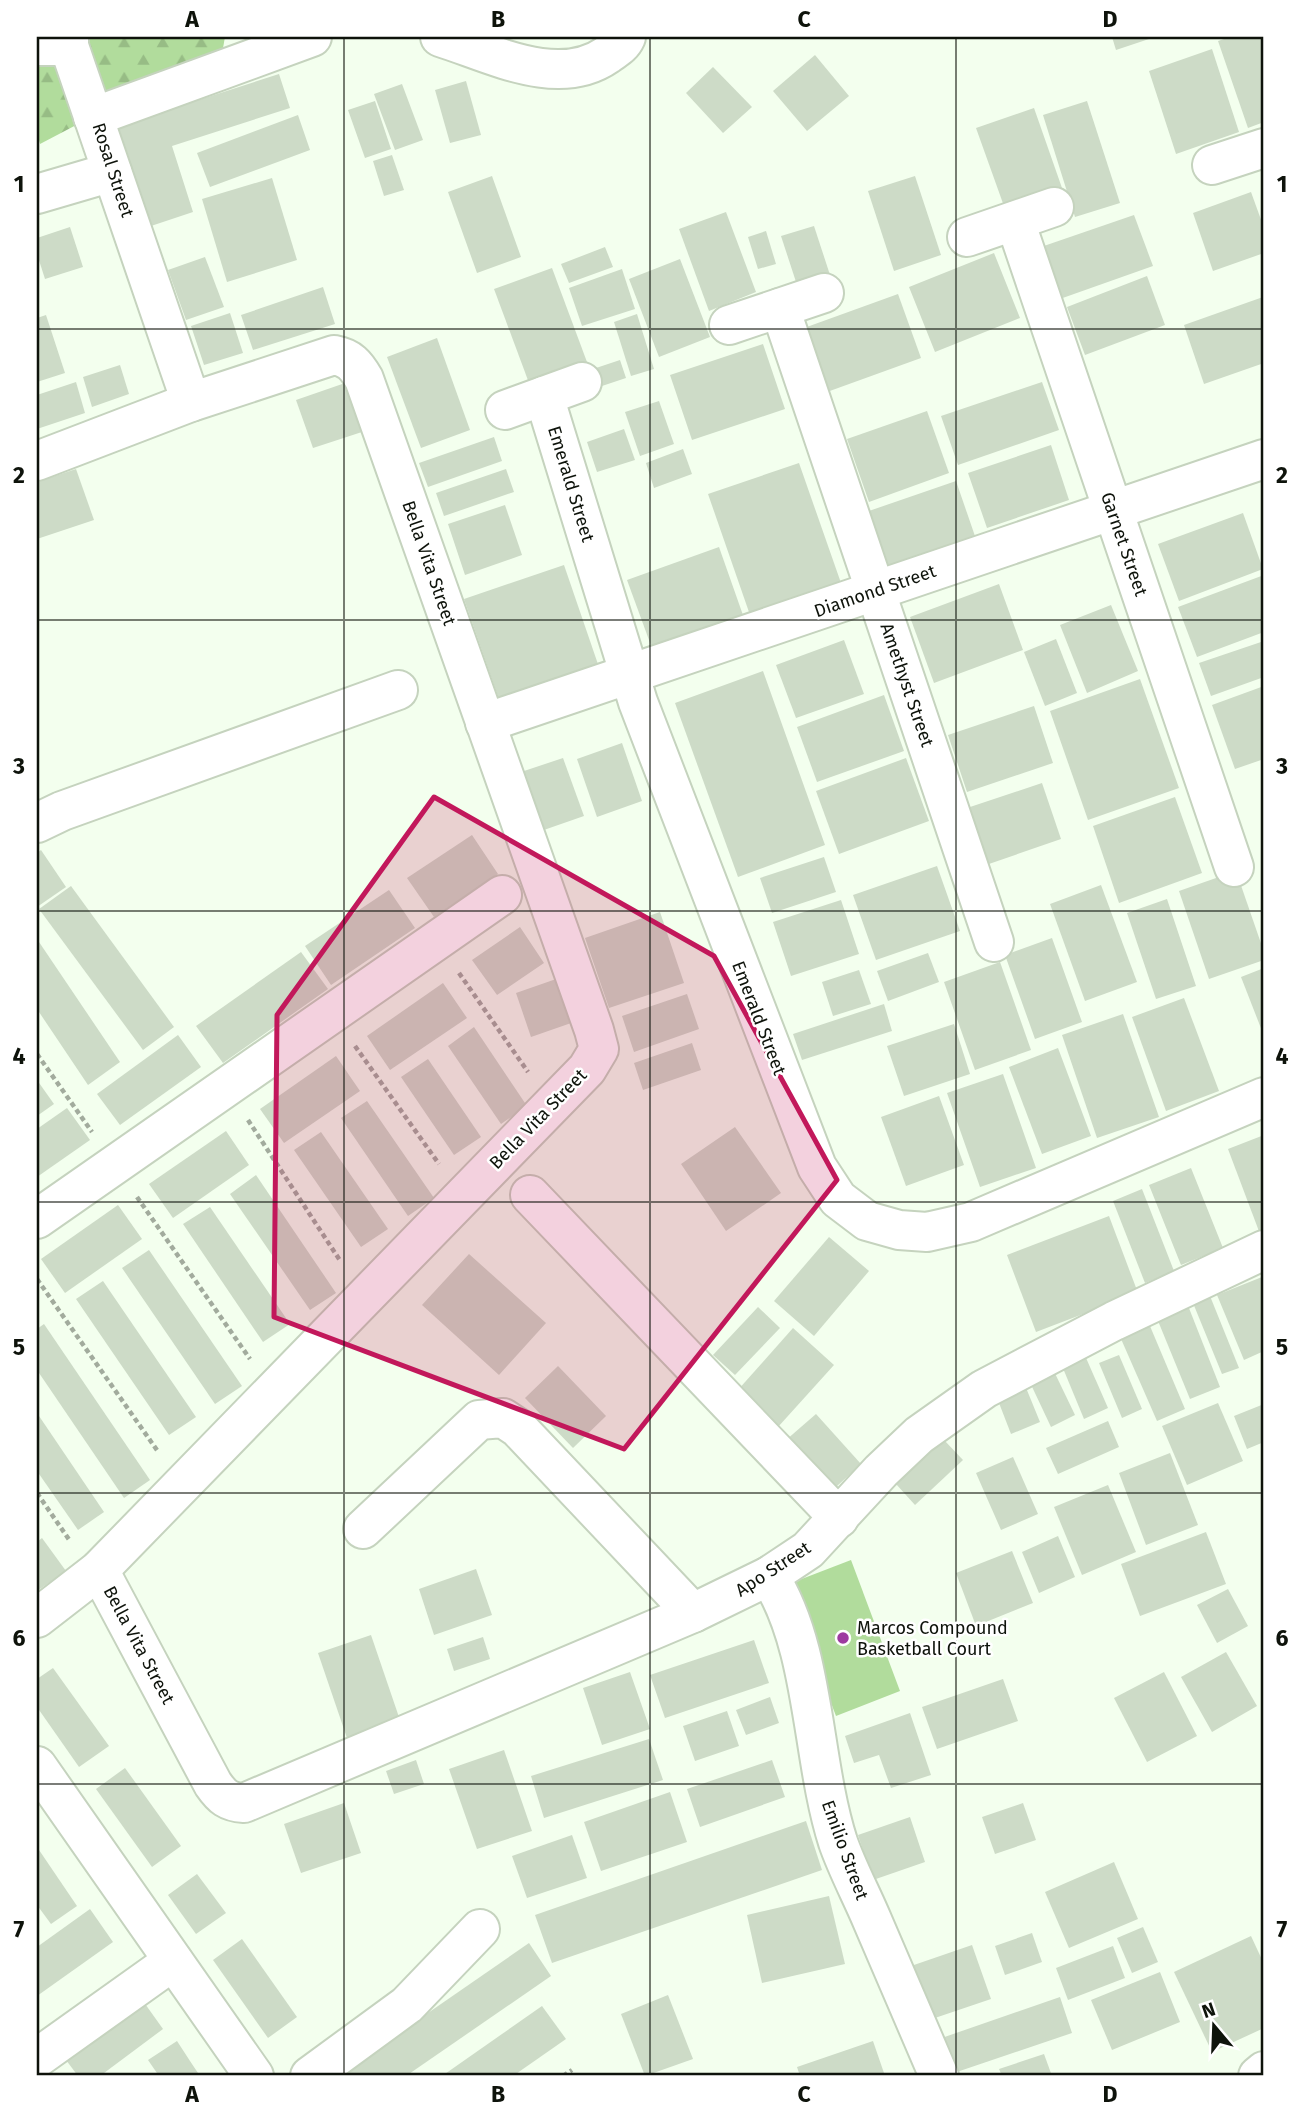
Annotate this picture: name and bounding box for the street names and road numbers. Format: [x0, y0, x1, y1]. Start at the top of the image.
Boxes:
street label: Rosal Street [87, 120, 139, 220]
street label: Emerald Street [543, 423, 599, 545]
street label: Garnet Street [1096, 489, 1152, 599]
street label: Bella Vita Street [397, 498, 461, 629]
street label: Diamond Street [811, 560, 939, 622]
street label: Amethyst Street [875, 620, 939, 750]
street label: Emerald Street [727, 958, 791, 1079]
street label: Bella Vita Street [485, 1064, 592, 1174]
street label: Apo Street [731, 1536, 815, 1601]
street label: Bella Vita Street [99, 1582, 180, 1708]
street label: Emilio Street [817, 1797, 873, 1903]

